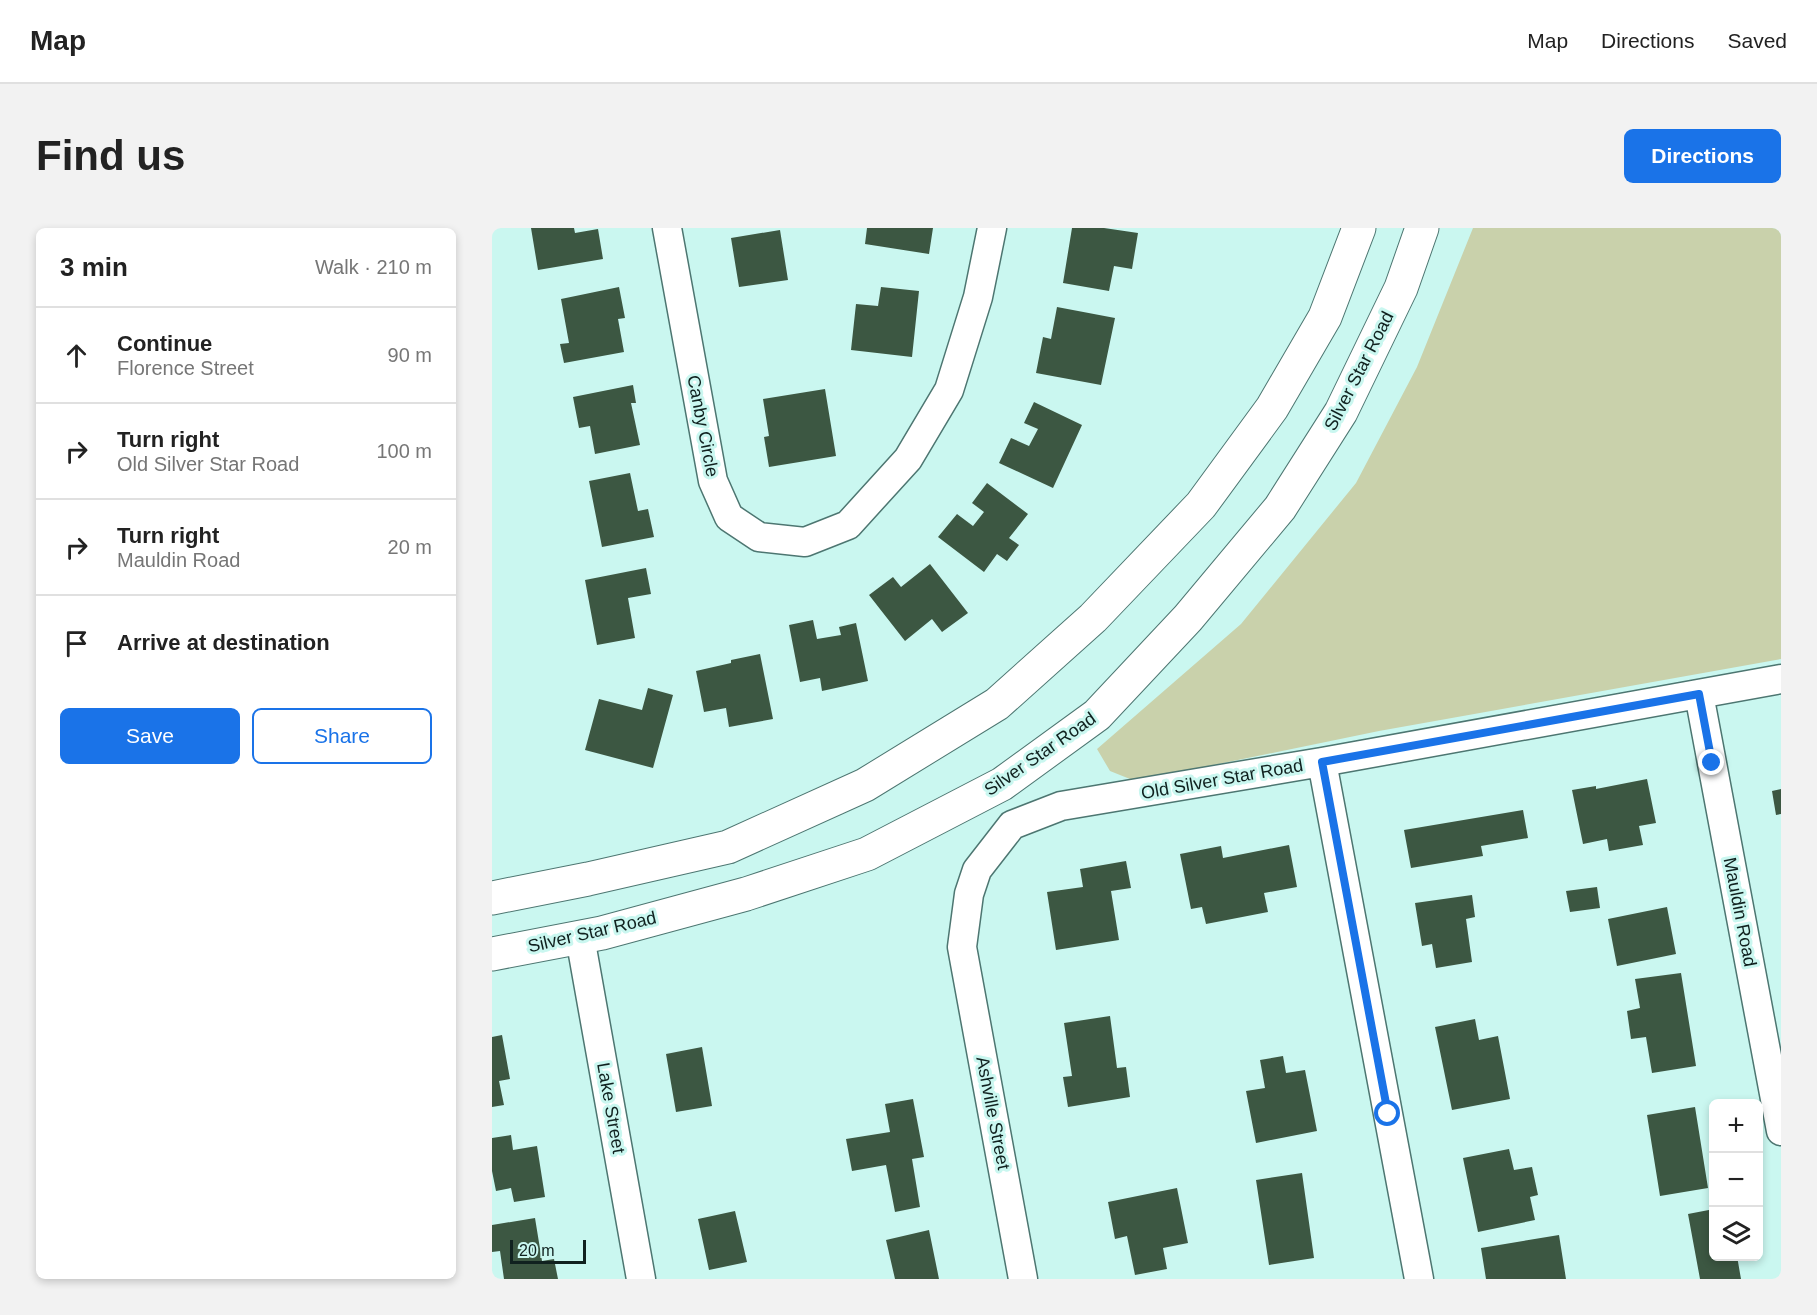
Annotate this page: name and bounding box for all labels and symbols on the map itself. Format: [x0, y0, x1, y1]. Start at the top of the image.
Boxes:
street label: Silver Star Road [1320, 308, 1398, 434]
street label: Canby Circle [683, 374, 723, 478]
street label: Silver Star Road [981, 708, 1099, 800]
route end [1698, 749, 1724, 775]
street label: Old Silver Star Road [1139, 755, 1305, 803]
street label: Mauldin Road [1720, 856, 1760, 968]
street label: Silver Star Road [526, 908, 658, 956]
street label: Ashville Street [972, 1055, 1014, 1171]
street label: Lake Street [593, 1061, 629, 1155]
route start [1374, 1100, 1400, 1126]
scale bar [510, 1237, 586, 1264]

